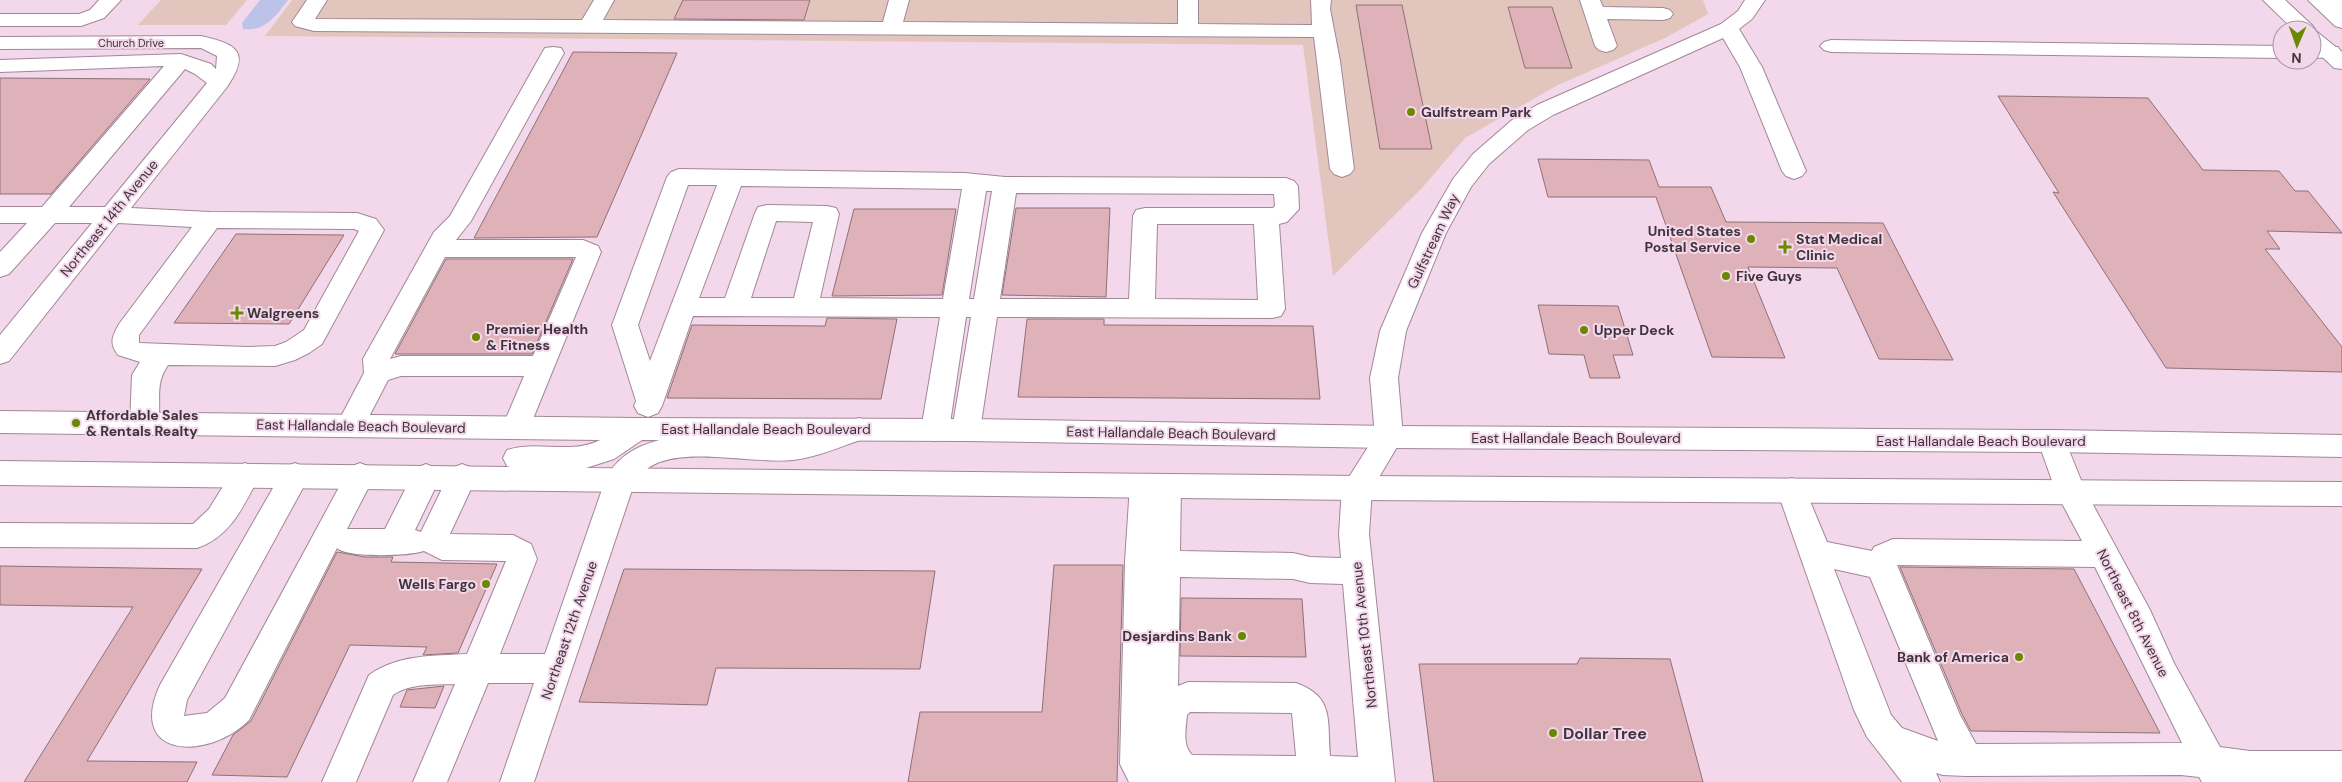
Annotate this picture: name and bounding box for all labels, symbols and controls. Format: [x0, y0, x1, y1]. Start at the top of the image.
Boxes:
north arrow [2272, 20, 2322, 70]
street label: Church Drive [98, 36, 164, 50]
text: N [2291, 49, 2302, 67]
place label: Gulfstream Park [1421, 103, 1531, 121]
marker: Gulfstream Park [1405, 106, 1417, 118]
street label: Northeast 14th Avenue [56, 156, 162, 280]
street label: Gulfstream Way [1403, 190, 1463, 292]
place label: United States Postal Service [1644, 222, 1741, 256]
place label: Stat Medical Clinic [1796, 230, 1882, 264]
marker: United States Postal Service [1745, 233, 1757, 245]
marker: Stat Medical Clinic [1778, 240, 1792, 254]
place label: Five Guys [1736, 267, 1802, 285]
marker: Five Guys [1720, 270, 1732, 282]
place label: Walgreens [247, 304, 319, 322]
marker: Walgreens [231, 307, 243, 319]
place label: Premier Health & Fitness [486, 320, 588, 354]
place label: Upper Deck [1594, 321, 1674, 339]
marker: Upper Deck [1578, 324, 1590, 336]
marker: Premier Health & Fitness [470, 331, 482, 343]
place label: Affordable Sales & Rentals Realty [86, 406, 198, 440]
street label: East Hallandale Beach Boulevard [256, 415, 466, 437]
marker: Affordable Sales & Rentals Realty [70, 417, 82, 429]
street label: East Hallandale Beach Boulevard [661, 420, 871, 438]
street label: East Hallandale Beach Boulevard [1066, 422, 1276, 444]
street label: East Hallandale Beach Boulevard [1471, 429, 1681, 447]
street label: East Hallandale Beach Boulevard [1876, 432, 2086, 450]
street label: Northeast 8th Avenue [2093, 546, 2173, 680]
street label: Northeast 12th Avenue [537, 558, 601, 702]
street label: Northeast 10th Avenue [1347, 561, 1381, 709]
place label: Wells Fargo [398, 575, 476, 593]
marker: Wells Fargo [480, 578, 492, 590]
place label: Desjardins Bank [1122, 627, 1232, 645]
marker: Desjardins Bank [1236, 630, 1248, 642]
place label: Bank of America [1897, 648, 2009, 666]
marker: Bank of America [2013, 651, 2025, 663]
place label: Dollar Tree [1563, 723, 1647, 744]
marker: Dollar Tree [1547, 727, 1559, 739]

